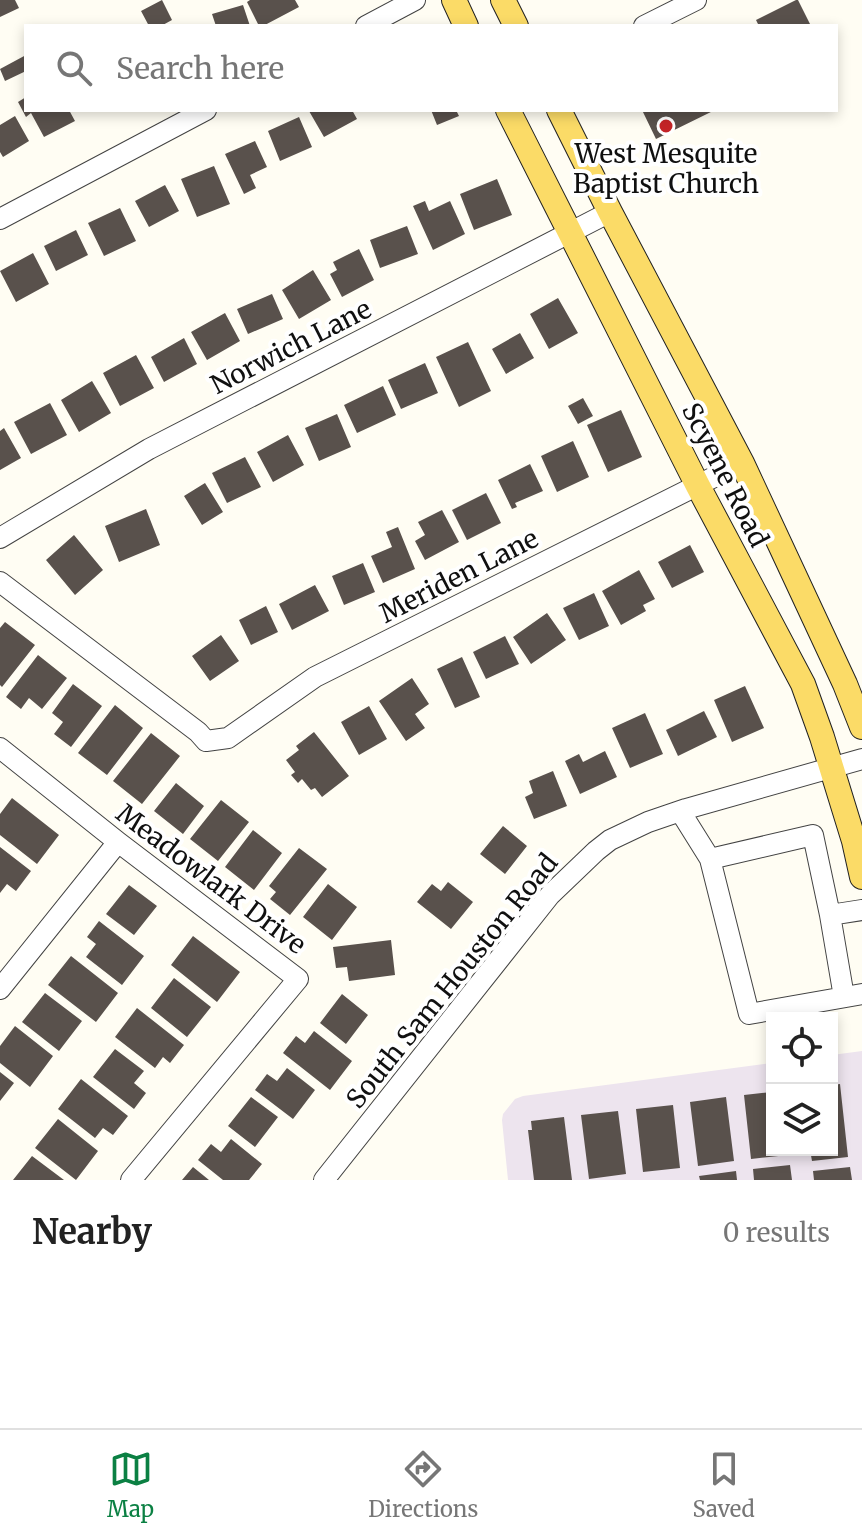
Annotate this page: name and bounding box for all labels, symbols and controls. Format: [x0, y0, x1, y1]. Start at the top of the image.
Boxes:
search box [24, 24, 838, 112]
icon: search [52, 46, 96, 90]
text: Search here [116, 49, 284, 87]
marker: West Mesquite Baptist Church [657, 117, 675, 135]
place label: West Mesquite Baptist Church [573, 137, 759, 200]
street label: Norwich Lane [205, 292, 376, 401]
street label: Scyene Road [675, 397, 776, 553]
street label: Meriden Lane [374, 521, 544, 630]
street label: Meadowlark Drive [110, 797, 313, 961]
street label: South Sam Houston Road [339, 847, 565, 1115]
map controls [766, 1012, 838, 1156]
button: locate [766, 1012, 838, 1084]
button: layers [766, 1084, 838, 1156]
text: Nearby [32, 1211, 152, 1253]
text: 0 results [723, 1216, 830, 1249]
tab: Map [107, 1447, 154, 1523]
tab: Directions [368, 1447, 478, 1523]
tab: Saved [693, 1447, 755, 1523]

